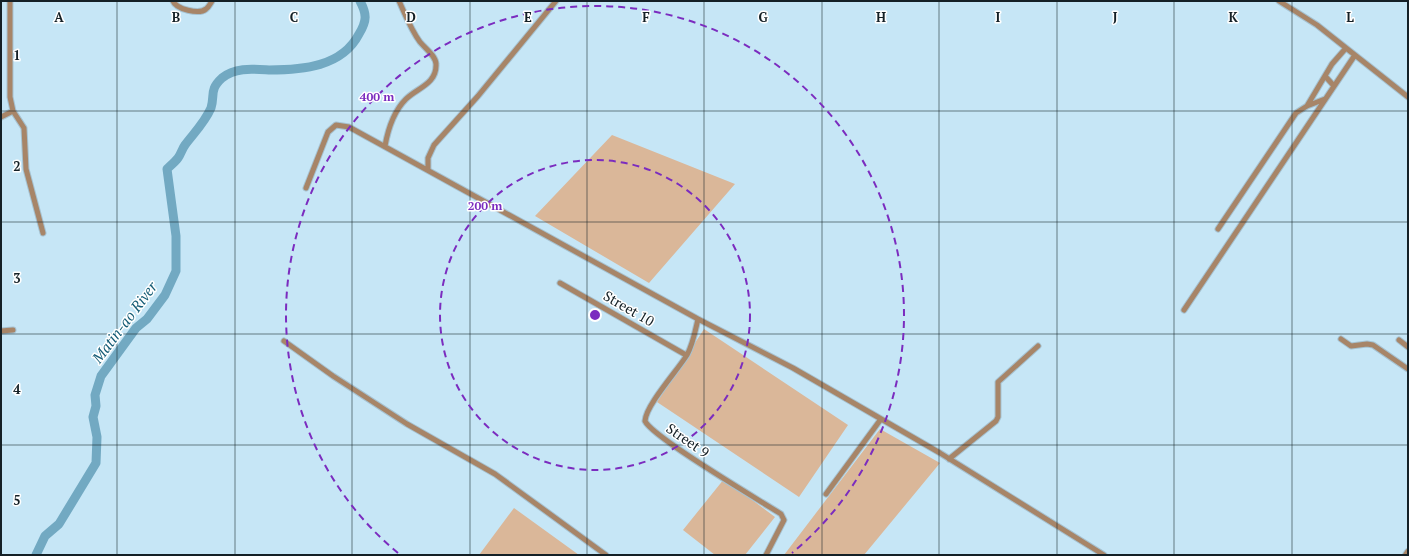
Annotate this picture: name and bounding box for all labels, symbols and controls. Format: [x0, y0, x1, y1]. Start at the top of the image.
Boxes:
text: A [54, 8, 64, 26]
text: B [172, 8, 180, 26]
text: C [290, 8, 298, 26]
text: D [406, 8, 416, 26]
text: E [524, 8, 532, 26]
text: F [642, 8, 650, 26]
text: G [758, 8, 768, 26]
text: H [876, 8, 886, 26]
text: I [996, 8, 1001, 26]
text: J [1113, 8, 1118, 26]
text: K [1228, 8, 1238, 26]
text: L [1346, 8, 1354, 26]
text: 1 [13, 46, 21, 64]
text: 400 m [360, 89, 394, 104]
text: 2 [13, 157, 21, 175]
text: 200 m [468, 198, 502, 213]
text: 3 [13, 269, 21, 287]
water label: Matin-ao River [86, 276, 162, 367]
street label: Street 10 [600, 286, 658, 330]
centre of rings [588, 308, 602, 322]
text: 4 [13, 380, 21, 398]
street label: Street 9 [663, 418, 713, 462]
text: 5 [13, 491, 21, 509]

